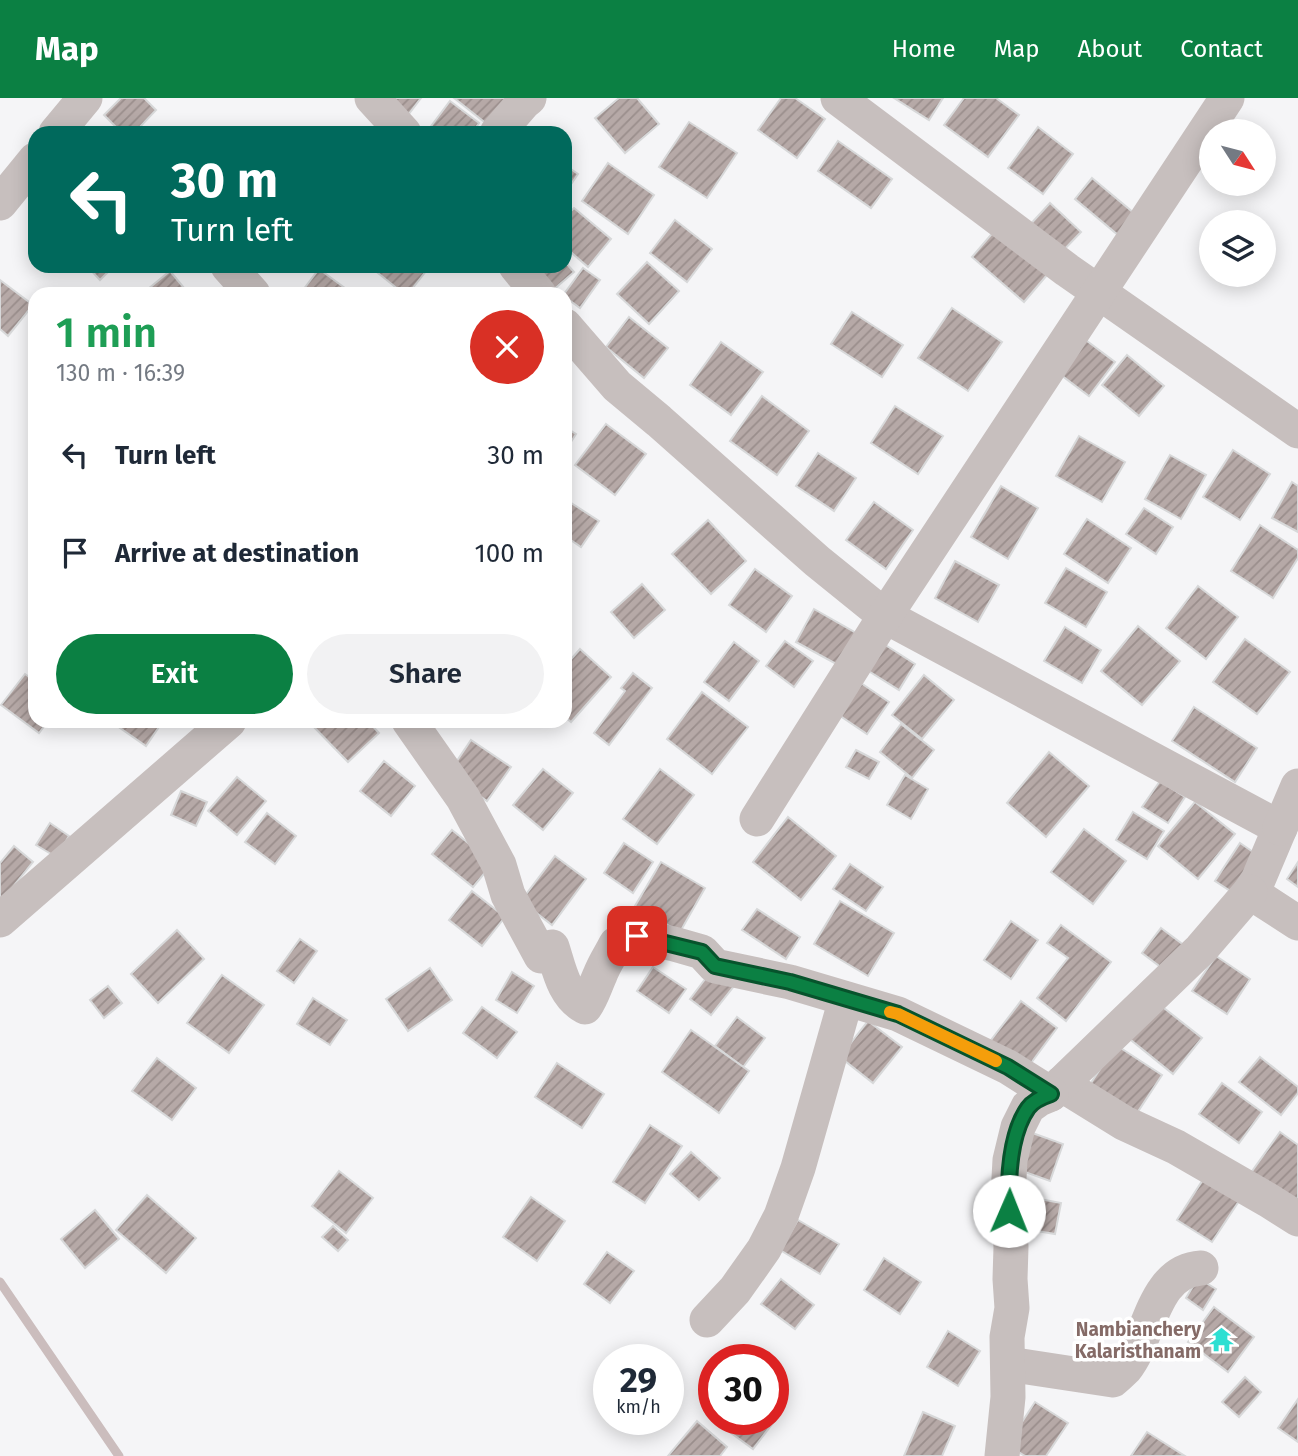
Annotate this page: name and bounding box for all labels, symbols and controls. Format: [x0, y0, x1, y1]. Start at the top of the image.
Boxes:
text: Map [35, 29, 99, 69]
text: Home [892, 35, 956, 63]
text: Map [994, 35, 1040, 63]
text: About [1078, 35, 1142, 63]
text: Contact [1180, 35, 1263, 63]
north arrow [1199, 119, 1276, 196]
map controls [1199, 119, 1276, 287]
text: 30 m [171, 151, 278, 210]
icon: left [56, 154, 147, 245]
button: layers [1199, 210, 1276, 287]
text: Turn left [171, 211, 293, 249]
text: 1 min [56, 308, 157, 358]
button: close [470, 310, 544, 384]
text: 130 m · 16:39 [56, 359, 185, 387]
icon: left [56, 436, 94, 474]
text: Turn left [115, 440, 216, 471]
text: 30 m [487, 440, 544, 471]
icon: arrive [56, 534, 94, 572]
text: Arrive at destination [115, 538, 359, 569]
text: 100 m [475, 538, 544, 569]
button: Exit [56, 634, 293, 714]
button: Share [307, 634, 544, 714]
pin [607, 906, 667, 966]
icon: arrive [618, 917, 656, 955]
position arrow [972, 1174, 1046, 1248]
place label: Nambianchery Kalaristhanam [1075, 1318, 1201, 1363]
temple icon: Nambianchery Kalaristhanam [1207, 1326, 1235, 1354]
speed limit sign: 30 [698, 1344, 789, 1435]
text: 29 [620, 1359, 657, 1401]
text: km/h [616, 1396, 661, 1418]

